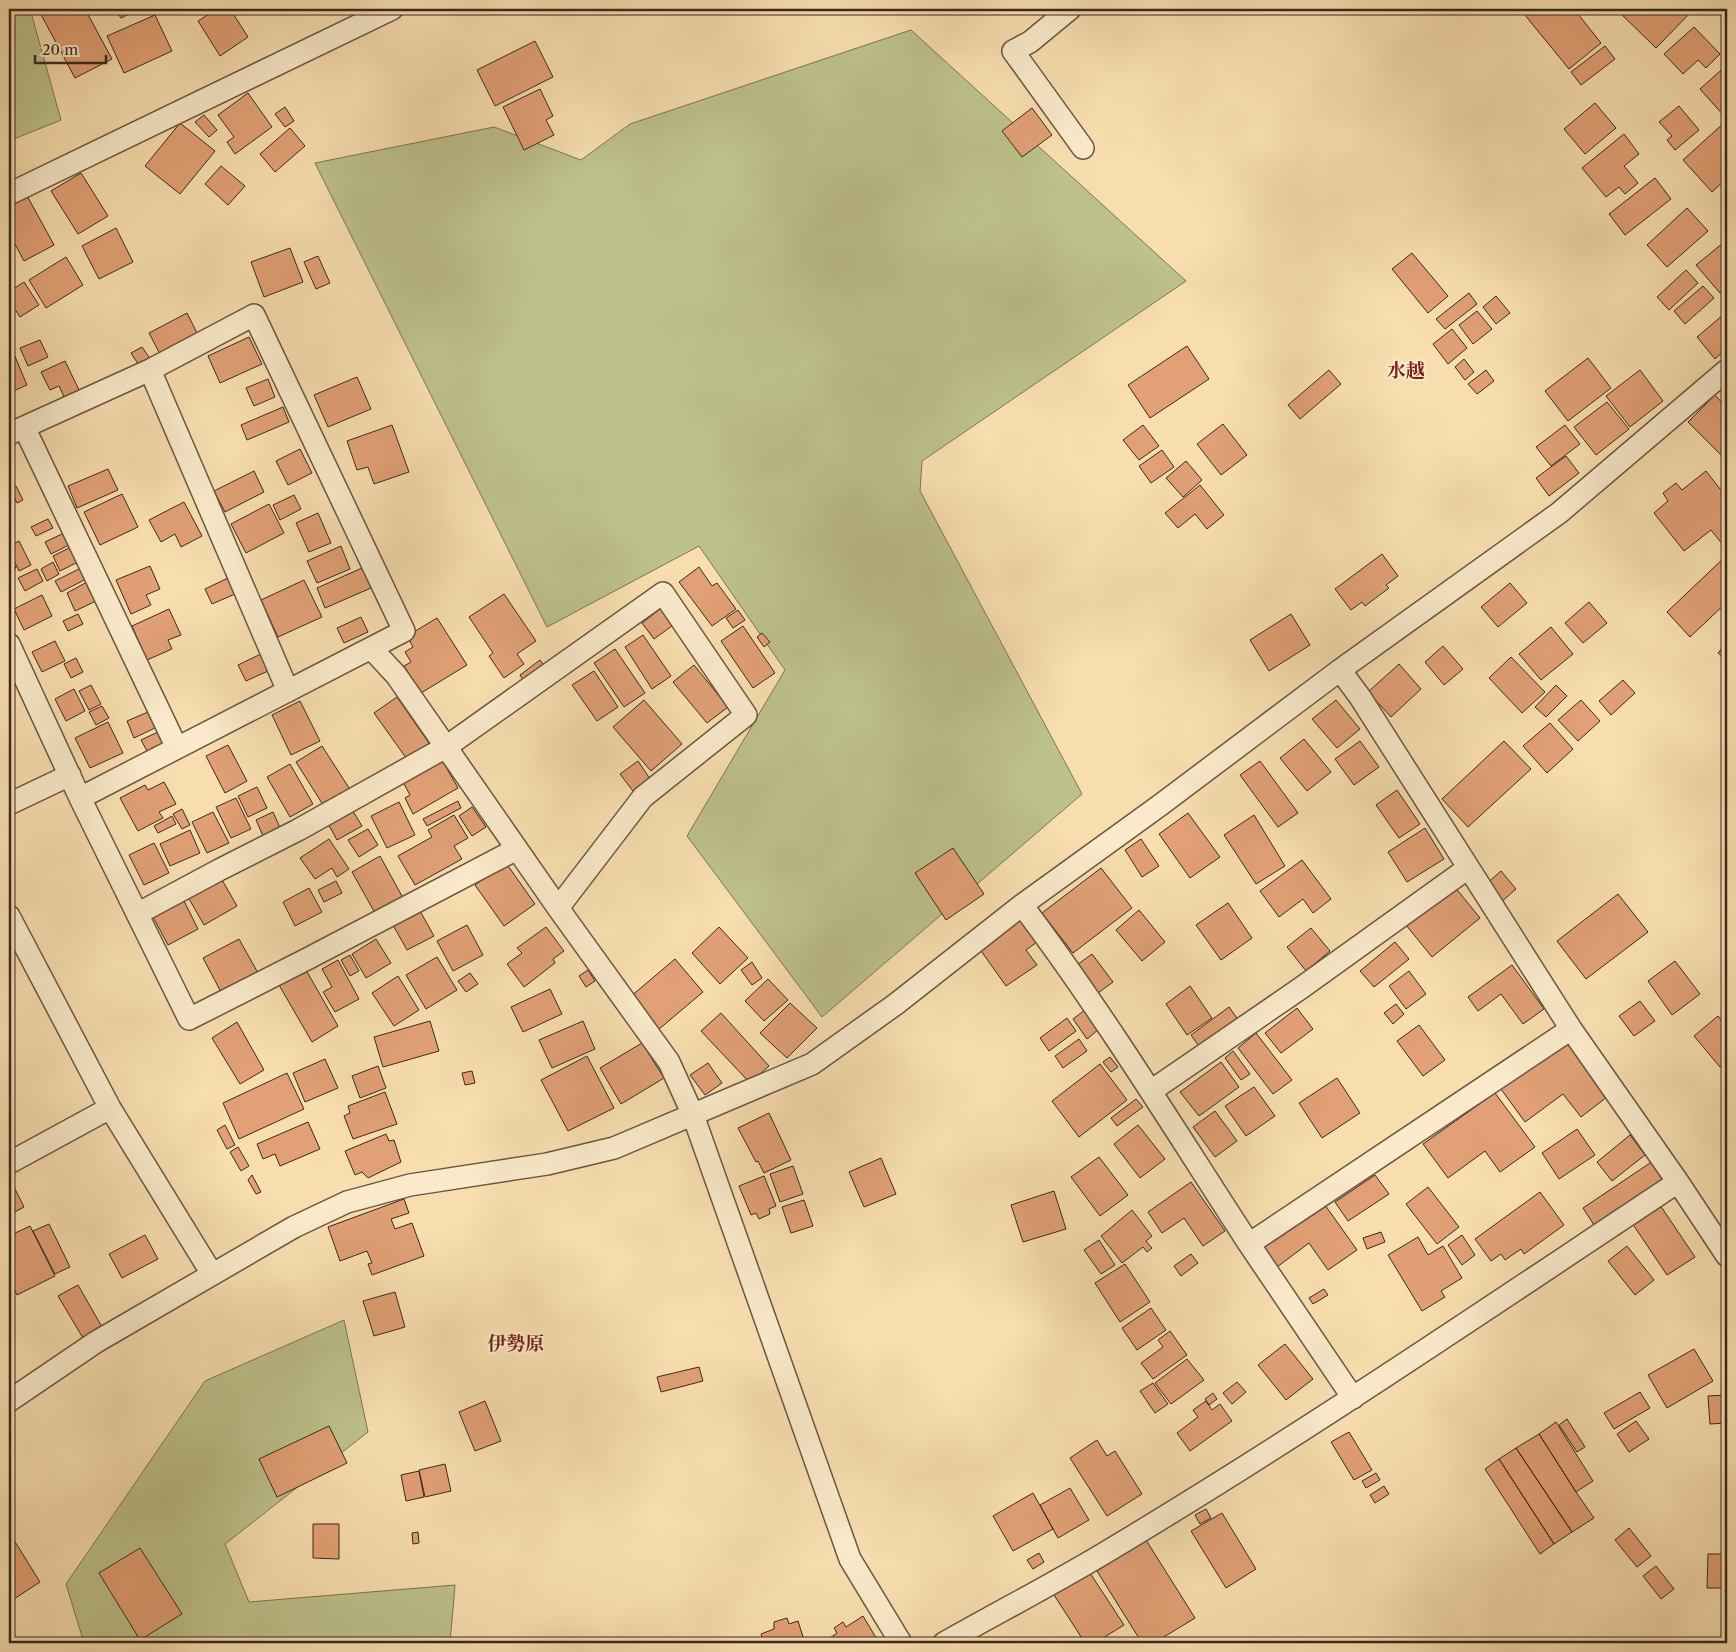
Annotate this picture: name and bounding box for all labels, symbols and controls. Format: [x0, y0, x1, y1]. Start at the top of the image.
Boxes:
scale bar [35, 32, 106, 64]
text: 20 m [42, 40, 78, 59]
district label: 水越 [1387, 359, 1425, 382]
district label: 伊勢原 [487, 1332, 545, 1355]

